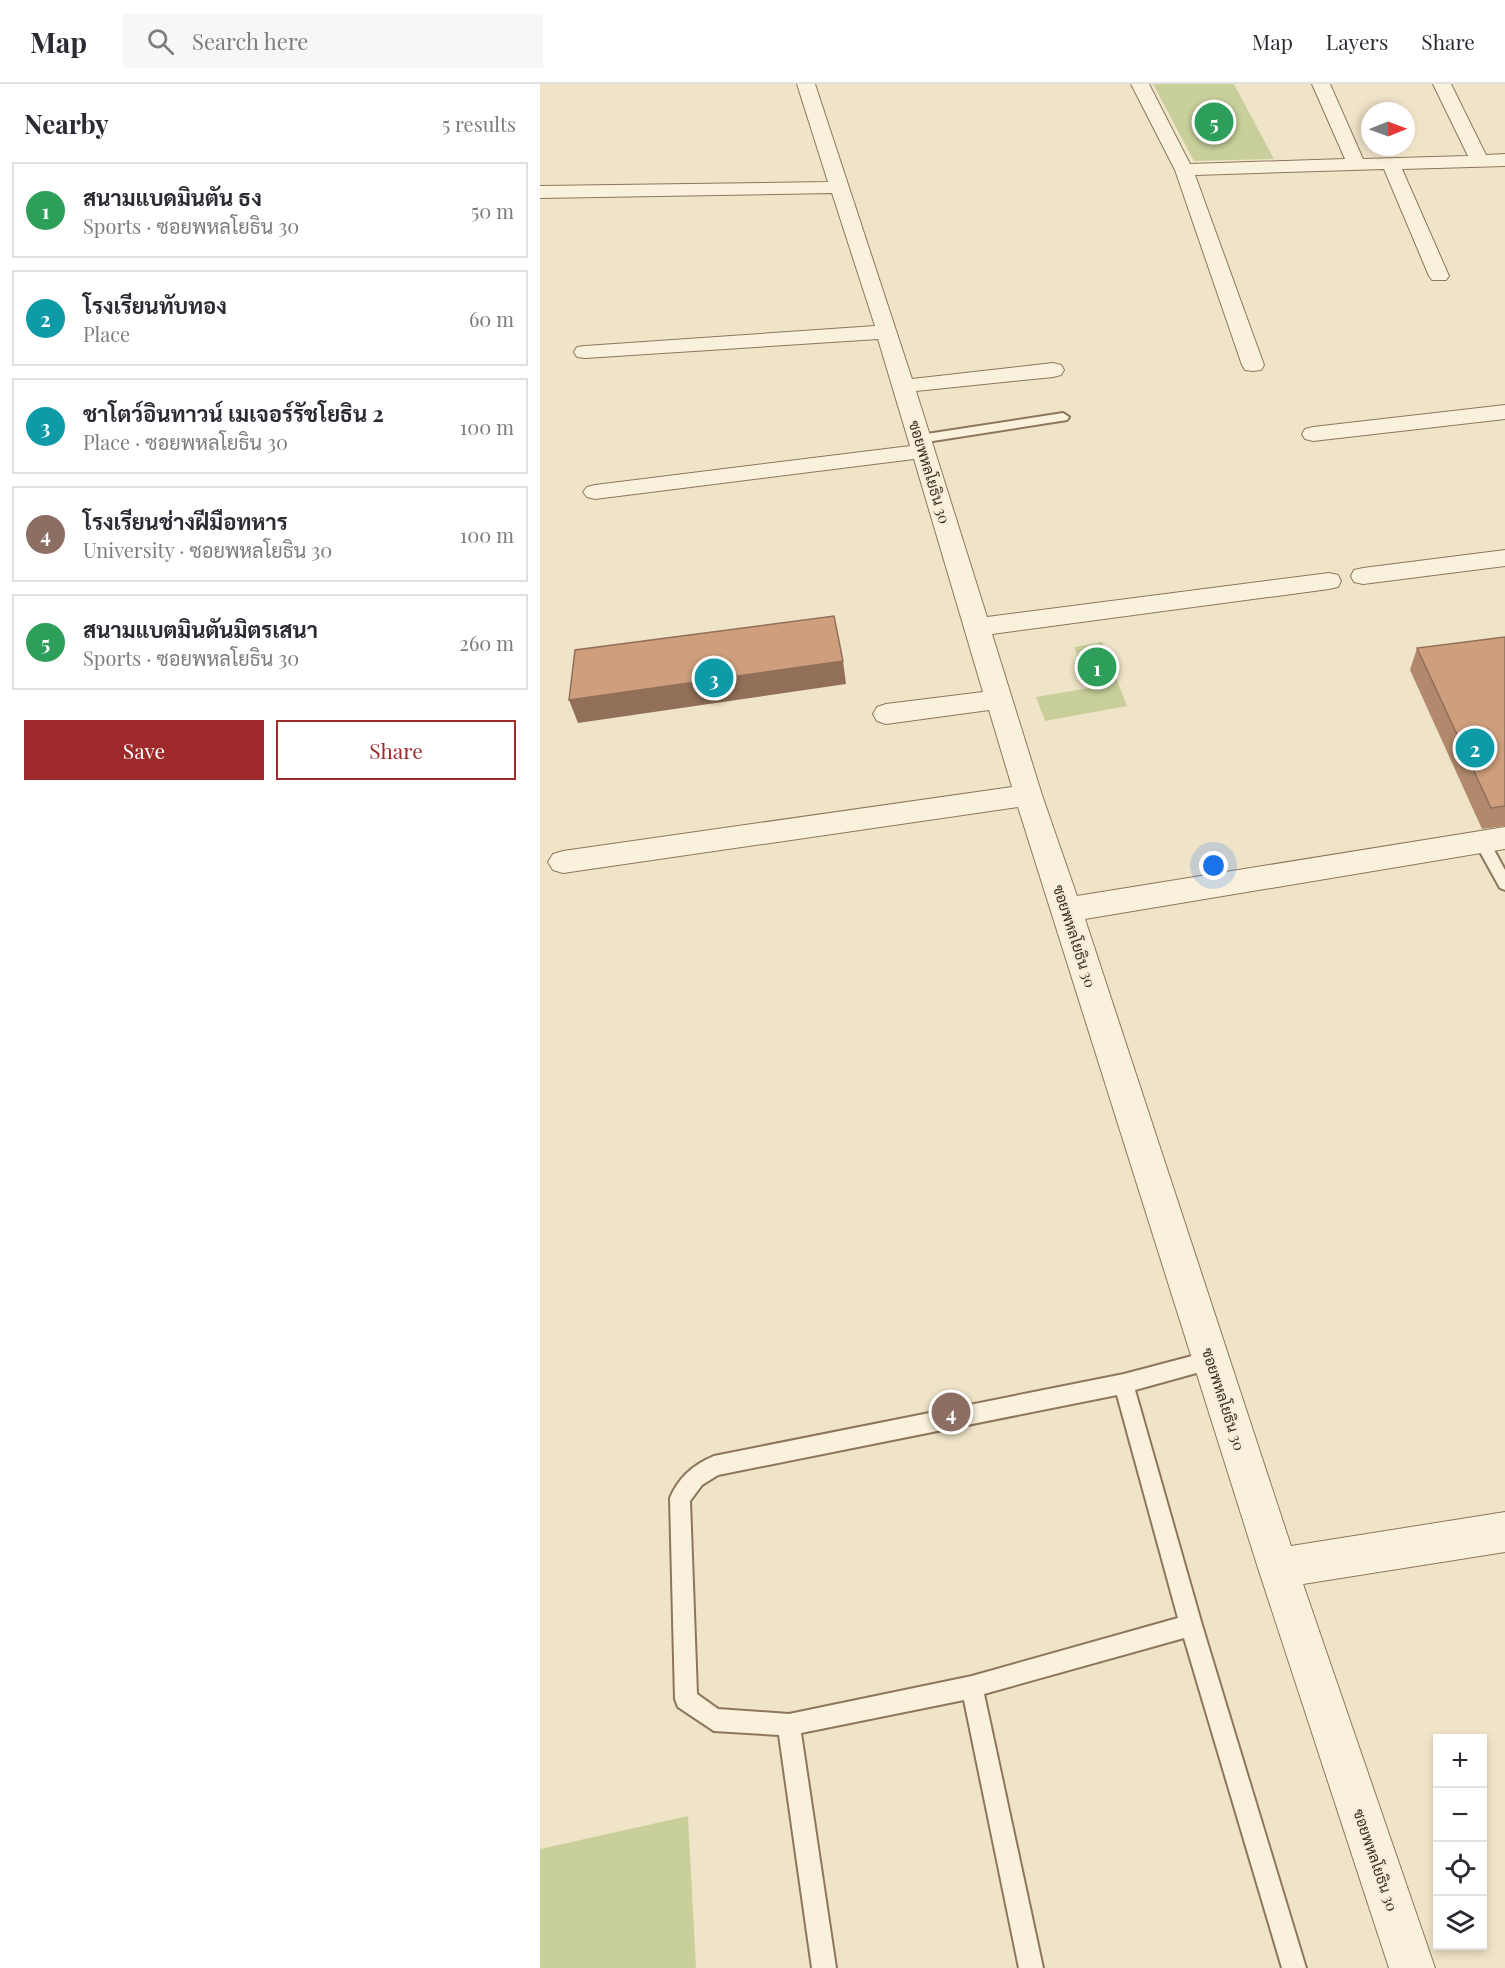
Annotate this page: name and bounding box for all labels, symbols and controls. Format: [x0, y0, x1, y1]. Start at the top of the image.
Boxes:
search box [123, 14, 543, 68]
text: Map [30, 23, 87, 60]
icon: search [144, 25, 177, 58]
text: Search here [192, 26, 308, 56]
text: Map [1252, 27, 1293, 55]
text: Layers [1326, 27, 1388, 55]
text: Share [1421, 27, 1475, 55]
pin: 5 [1194, 99, 1234, 144]
north arrow [1361, 102, 1415, 156]
text: Nearby [24, 106, 109, 141]
text: 5 results [442, 110, 516, 137]
text: สนามแบดมินตัน ธง [83, 182, 262, 212]
text: 1 [42, 197, 49, 224]
text: 50 m [471, 197, 514, 224]
text: Sports · ซอยพหลโยธิน 30 [83, 212, 299, 239]
text: โรงเรียนทับทอง [83, 290, 227, 320]
text: 2 [40, 305, 51, 332]
text: 60 m [469, 305, 514, 332]
text: Place [83, 320, 130, 347]
text: ชาโตว์อินทาวน์ เมเจอร์รัชโยธิน 2 [83, 398, 384, 428]
text: 3 [41, 413, 50, 440]
text: 100 m [460, 413, 514, 440]
street label: ซอยพหลโยธิน 30 [905, 418, 955, 526]
text: Place · ซอยพหลโยธิน 30 [83, 428, 288, 455]
text: โรงเรียนช่างฝีมือทหาร [83, 506, 288, 536]
text: 4 [40, 521, 51, 548]
text: 100 m [460, 521, 514, 548]
text: University · ซอยพหลโยธิน 30 [83, 536, 332, 563]
text: สนามแบตมินตันมิตรเสนา [83, 614, 318, 644]
text: 5 [41, 629, 50, 656]
text: 260 m [459, 629, 514, 656]
text: Sports · ซอยพหลโยธิน 30 [83, 644, 299, 671]
pin: 1 [1078, 644, 1116, 690]
pin: 3 [694, 656, 734, 700]
button: Save [24, 720, 264, 780]
button: Share [276, 720, 516, 780]
pin: 2 [1456, 726, 1494, 770]
your location [1199, 851, 1228, 880]
street label: ซอยพหลโยธิน 30 [1049, 882, 1101, 990]
street label: ซอยพหลโยธิน 30 [1198, 1345, 1250, 1453]
pin: 4 [932, 1390, 970, 1434]
map controls [1433, 1734, 1487, 1950]
button: + [1433, 1734, 1487, 1788]
button: − [1433, 1788, 1487, 1842]
street label: ซอยพหลโยธิน 30 [1349, 1806, 1403, 1914]
button: locate [1433, 1842, 1487, 1896]
button: layers [1433, 1896, 1487, 1950]

